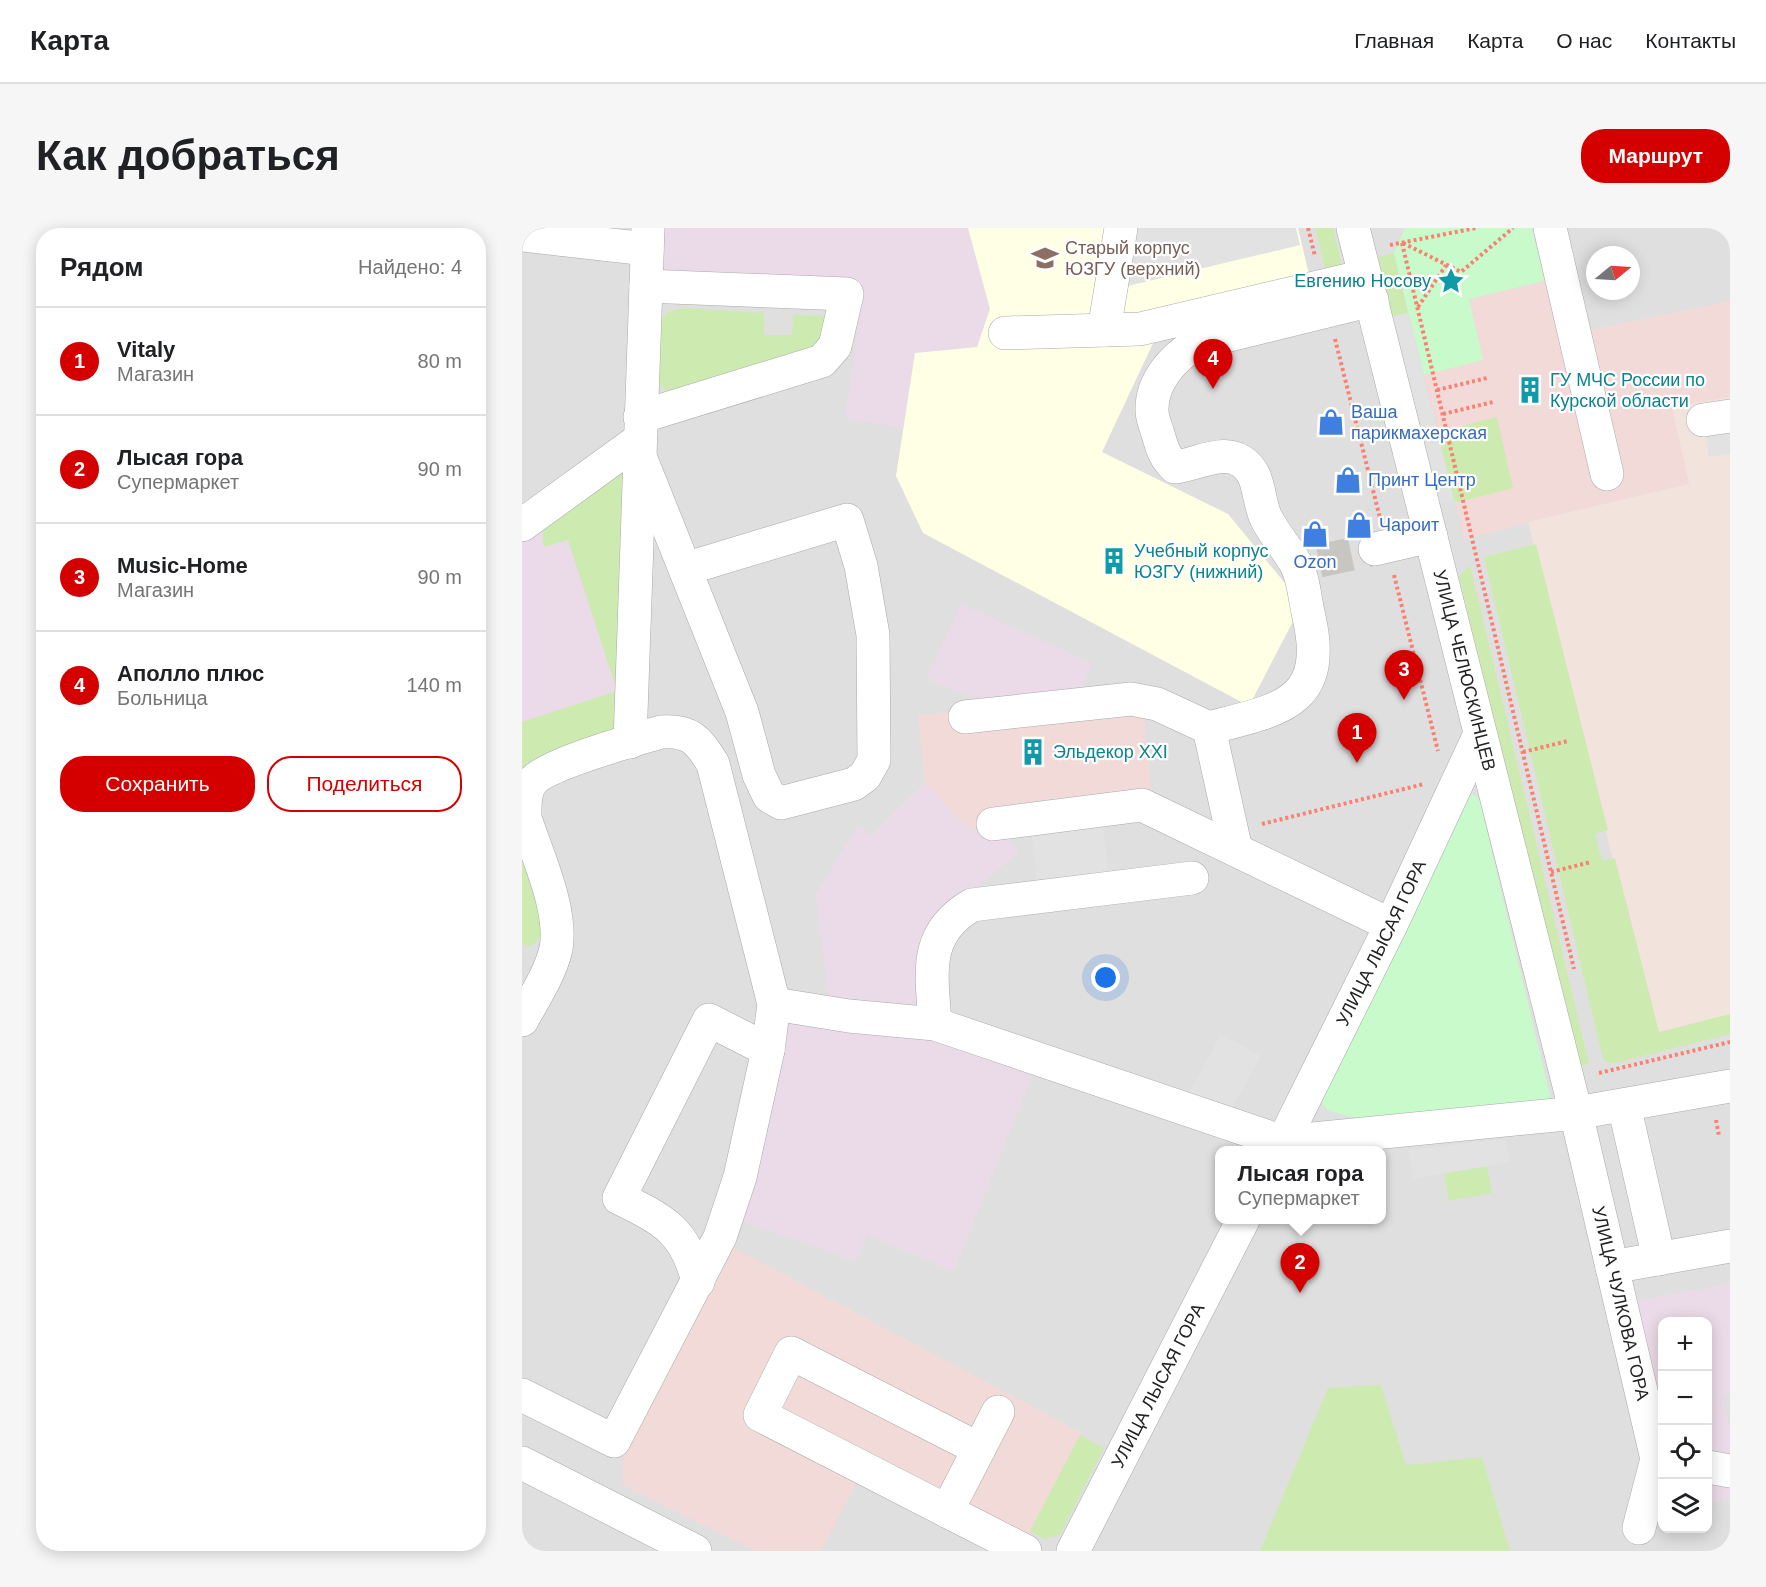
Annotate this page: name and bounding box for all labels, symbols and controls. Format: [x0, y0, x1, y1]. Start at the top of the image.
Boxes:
text: Карта [30, 25, 109, 56]
text: Главная [1354, 29, 1434, 52]
text: Карта [1467, 29, 1523, 52]
text: О нас [1556, 29, 1612, 52]
text: Контакты [1645, 29, 1736, 52]
button: Маршрут [1581, 129, 1730, 183]
text: Как добраться [36, 132, 340, 179]
place label: Старый корпус ЮЗГУ (верхний) [1065, 238, 1200, 279]
school or university icon: Старый корпус ЮЗГУ (верхний) [1030, 243, 1060, 273]
north arrow [1586, 246, 1640, 300]
text: Рядом [60, 252, 143, 282]
text: Найдено: 4 [358, 256, 462, 278]
place icon: Евгению Носову [1436, 266, 1466, 296]
place label: Евгению Носову [1294, 271, 1431, 291]
text: Vitaly [117, 337, 175, 362]
pin: 4 [1194, 340, 1232, 389]
text: 1 [74, 350, 85, 372]
text: 80 m [418, 350, 462, 372]
text: Магазин [117, 363, 194, 385]
place label: ГУ МЧС России по Курской области [1550, 370, 1705, 411]
building icon: ГУ МЧС России по Курской области [1515, 375, 1545, 405]
place label: Ваша парикмахерская [1351, 402, 1487, 443]
shop icon: Ваша парикмахерская [1316, 407, 1346, 437]
text: Лысая гора [117, 445, 243, 470]
text: 2 [74, 458, 85, 480]
text: 90 m [418, 458, 462, 480]
shop icon: Принт Центр [1333, 465, 1363, 495]
place label: Принт Центр [1368, 470, 1476, 490]
text: Супермаркет [117, 471, 239, 493]
shop icon: Чароит [1344, 510, 1374, 540]
place label: Чароит [1379, 515, 1439, 535]
shop icon: Ozon [1300, 519, 1330, 549]
place label: Учебный корпус ЮЗГУ (нижний) [1134, 541, 1269, 582]
building icon: Учебный корпус ЮЗГУ (нижний) [1099, 546, 1129, 576]
place label: Ozon [1293, 552, 1337, 572]
text: Music-Home [117, 553, 248, 578]
text: 3 [74, 566, 85, 588]
text: 90 m [418, 566, 462, 588]
street label: УЛИЦА ЧЕЛЮСКИНЦЕВ [1429, 568, 1499, 773]
text: Магазин [117, 579, 194, 601]
pin: 3 [1384, 650, 1424, 700]
text: Аполло плюс [117, 661, 264, 686]
text: 4 [74, 674, 85, 696]
text: 140 m [406, 674, 462, 696]
text: Больница [117, 687, 208, 709]
pin: 1 [1338, 714, 1376, 763]
building icon: Эльдекор XXI [1018, 737, 1048, 767]
place label: Эльдекор XXI [1053, 742, 1168, 762]
button: Сохранить [60, 756, 255, 812]
button: Поделиться [267, 756, 462, 812]
street label: УЛИЦА ЛЫСАЯ ГОРА [1332, 857, 1430, 1029]
your location [1091, 963, 1120, 992]
popup [1215, 1146, 1386, 1224]
text: Лысая гора [1238, 1161, 1363, 1186]
text: Супермаркет [1238, 1187, 1360, 1209]
street label: УЛИЦА ЧУЛКОВА ГОРА [1588, 1204, 1653, 1402]
pin: 2 [1280, 1244, 1320, 1293]
street label: УЛИЦА ЛЫСАЯ ГОРА [1108, 1300, 1208, 1471]
map controls [1658, 1317, 1712, 1533]
button: + [1658, 1317, 1712, 1371]
button: − [1658, 1371, 1712, 1425]
button: locate [1658, 1425, 1712, 1479]
button: layers [1658, 1479, 1712, 1533]

